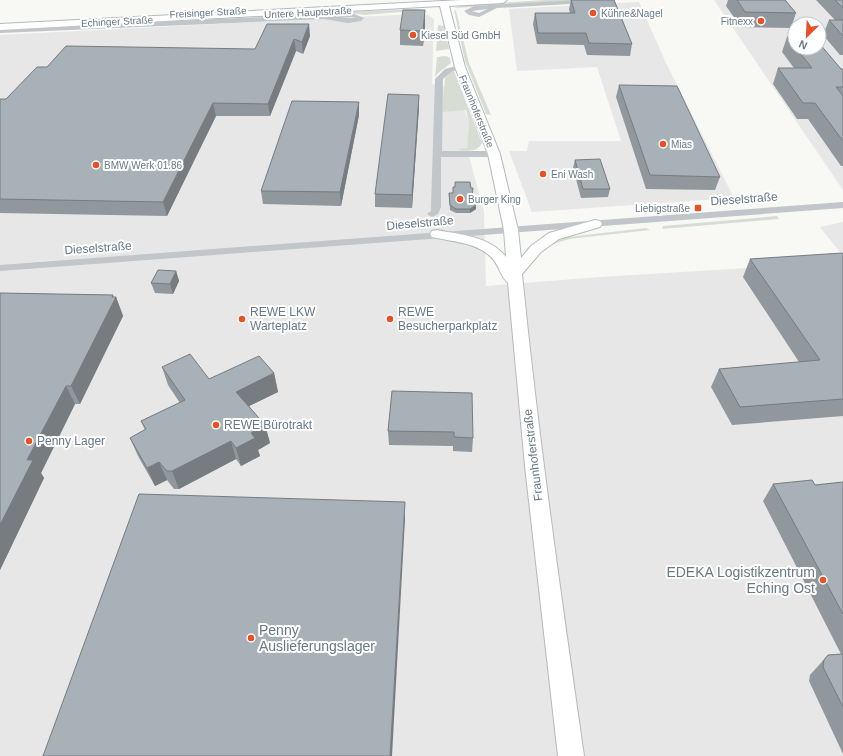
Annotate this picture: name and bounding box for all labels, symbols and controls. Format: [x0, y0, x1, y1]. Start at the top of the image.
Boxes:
street label: Freisinger Straße [169, 5, 247, 20]
street label: Untere Hauptstraße [264, 5, 353, 20]
marker: Kühne&Nagel [588, 8, 598, 18]
place label: Kühne&Nagel [601, 8, 663, 19]
street label: Echinger Straße [81, 14, 154, 29]
place label: Fitnexx [721, 16, 753, 27]
marker: Fitnexx [756, 16, 766, 26]
north arrow [787, 16, 827, 56]
marker: Kiesel Süd GmbH [408, 30, 418, 40]
place label: Kiesel Süd GmbH [421, 30, 500, 41]
text: N [797, 38, 809, 52]
street label: Fraunhoferstraße [457, 73, 496, 149]
marker: Mias [658, 139, 668, 149]
place label: Mias [671, 139, 692, 150]
marker: BMW Werk 01.86 [91, 160, 101, 170]
place label: BMW Werk 01.86 [104, 160, 183, 171]
marker: Eni Wash [538, 169, 548, 179]
place label: Eni Wash [551, 169, 593, 180]
street label: Dieselstraße [710, 190, 778, 208]
marker: Burger King [455, 194, 465, 204]
place label: Burger King [468, 194, 521, 205]
place label: Liebigstraße [635, 203, 690, 214]
marker: Liebigstraße [693, 203, 703, 213]
street label: Dieselstraße [386, 213, 454, 233]
street label: Dieselstraße [64, 239, 132, 257]
place label: REWE LKW Warteplatz [250, 305, 316, 333]
place label: REWE Besucherparkplatz [398, 305, 497, 333]
marker: REWE LKW Warteplatz [237, 314, 247, 324]
marker: REWE Besucherparkplatz [385, 314, 395, 324]
street label: Fraunhoferstraße [520, 408, 546, 502]
place label: REWE Bürotrakt [224, 418, 313, 432]
marker: REWE Bürotrakt [211, 420, 221, 430]
place label: Penny Lager [37, 434, 105, 448]
marker: Penny Lager [24, 436, 34, 446]
place label: EDEKA Logistikzentrum Eching Ost [666, 564, 815, 596]
marker: EDEKA Logistikzentrum Eching Ost [818, 575, 828, 585]
place label: Penny Auslieferungslager [259, 622, 375, 654]
marker: Penny Auslieferungslager [246, 633, 256, 643]

